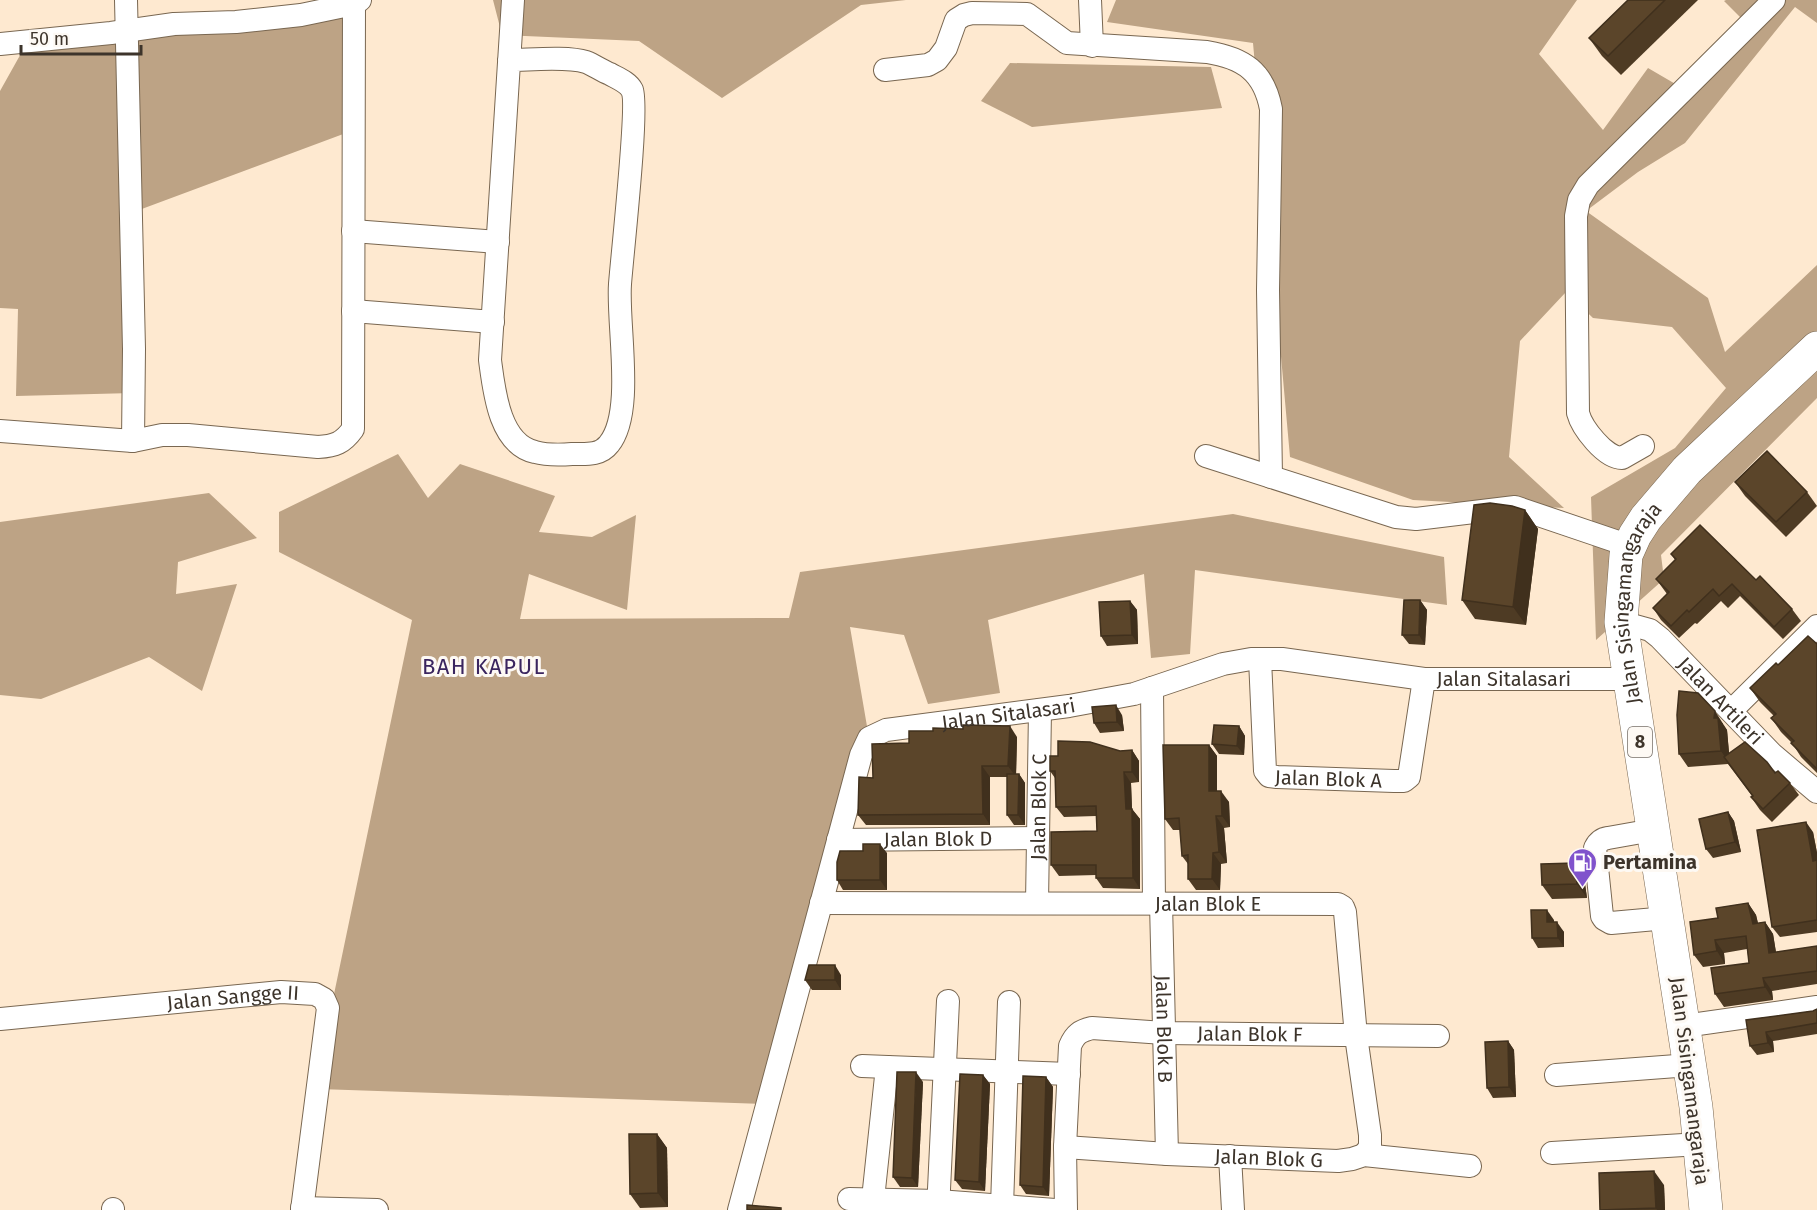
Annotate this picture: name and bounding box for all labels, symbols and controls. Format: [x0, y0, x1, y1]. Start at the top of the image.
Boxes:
scale bar [21, 18, 141, 56]
text: 50 m [30, 28, 69, 50]
street label: Jalan Sisingamangaraja [1609, 497, 1666, 706]
street label: Jalan Artileri [1673, 652, 1768, 750]
district label: BAH KAPUL [422, 653, 546, 680]
street label: Jalan Sitalasari [1437, 667, 1571, 691]
street label: Jalan Sitalasari [940, 693, 1077, 735]
road number: 8 [1628, 727, 1652, 757]
street label: Jalan Blok C [1026, 753, 1051, 861]
street label: Jalan Blok A [1274, 765, 1383, 793]
street label: Jalan Blok D [884, 826, 992, 852]
fuel station icon: Pertamina [1566, 846, 1598, 888]
place label: Pertamina [1603, 850, 1697, 874]
street label: Jalan Blok E [1155, 892, 1261, 916]
street label: Jalan Blok B [1151, 975, 1177, 1083]
street label: Jalan Sisingamangaraja [1665, 976, 1715, 1186]
street label: Jalan Sangge II [166, 980, 300, 1015]
street label: Jalan Blok F [1197, 1021, 1303, 1047]
street label: Jalan Blok G [1214, 1144, 1323, 1172]

